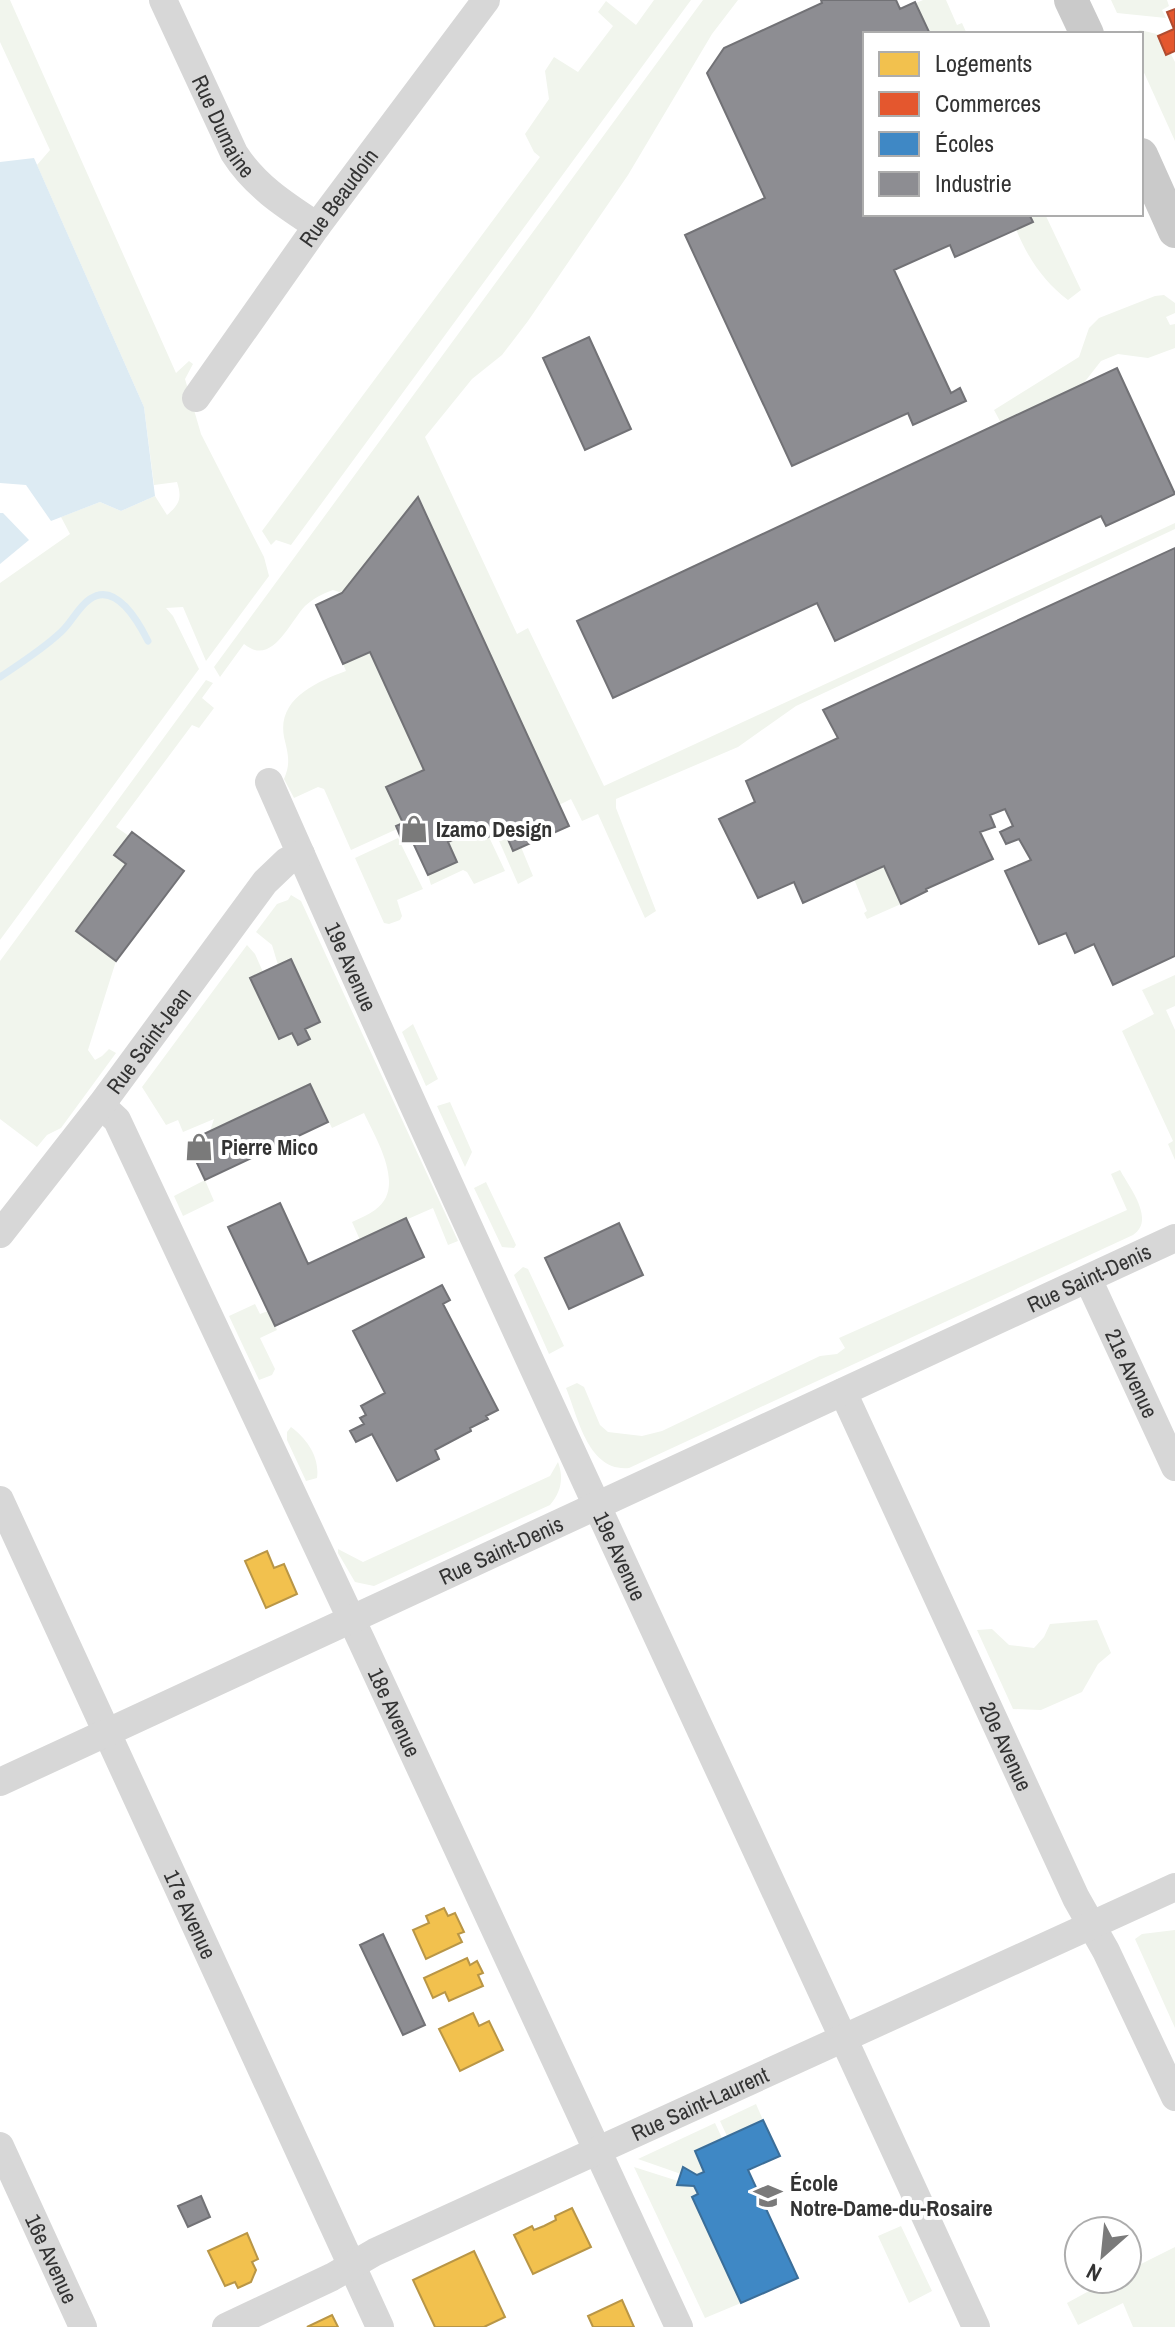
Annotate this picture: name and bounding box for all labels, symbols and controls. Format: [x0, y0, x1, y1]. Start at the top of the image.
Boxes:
legend [863, 32, 1143, 216]
text: Logements [935, 47, 1032, 79]
street label: Rue Dumaine [185, 70, 262, 184]
text: Commerces [935, 87, 1041, 119]
text: Écoles [935, 127, 994, 159]
street label: Rue Beaudoin [292, 142, 385, 253]
text: Industrie [935, 167, 1012, 199]
shop icon: Izamo Design [399, 814, 429, 844]
place label: Izamo Design [436, 814, 552, 844]
street label: 19e Avenue [318, 917, 384, 1016]
street label: Rue Saint-Jean [99, 981, 198, 1100]
shop icon: Pierre Mico [184, 1132, 214, 1162]
place label: Pierre Mico [221, 1132, 318, 1162]
street label: Rue Saint-Denis [1022, 1236, 1156, 1320]
street label: 21e Avenue [1098, 1324, 1165, 1423]
street label: 19e Avenue [587, 1507, 654, 1606]
street label: Rue Saint-Denis [434, 1508, 568, 1592]
street label: 18e Avenue [361, 1663, 428, 1762]
street label: 20e Avenue [973, 1697, 1040, 1796]
street label: 17e Avenue [157, 1865, 224, 1964]
street label: Rue Saint-Laurent [626, 2059, 773, 2148]
place label: École Notre-Dame-du-Rosaire [790, 2168, 992, 2223]
school or university icon: École Notre-Dame-du-Rosaire [753, 2181, 783, 2211]
street label: 16e Avenue [18, 2209, 85, 2308]
north arrow [1063, 2215, 1143, 2295]
text: N [1081, 2256, 1107, 2289]

